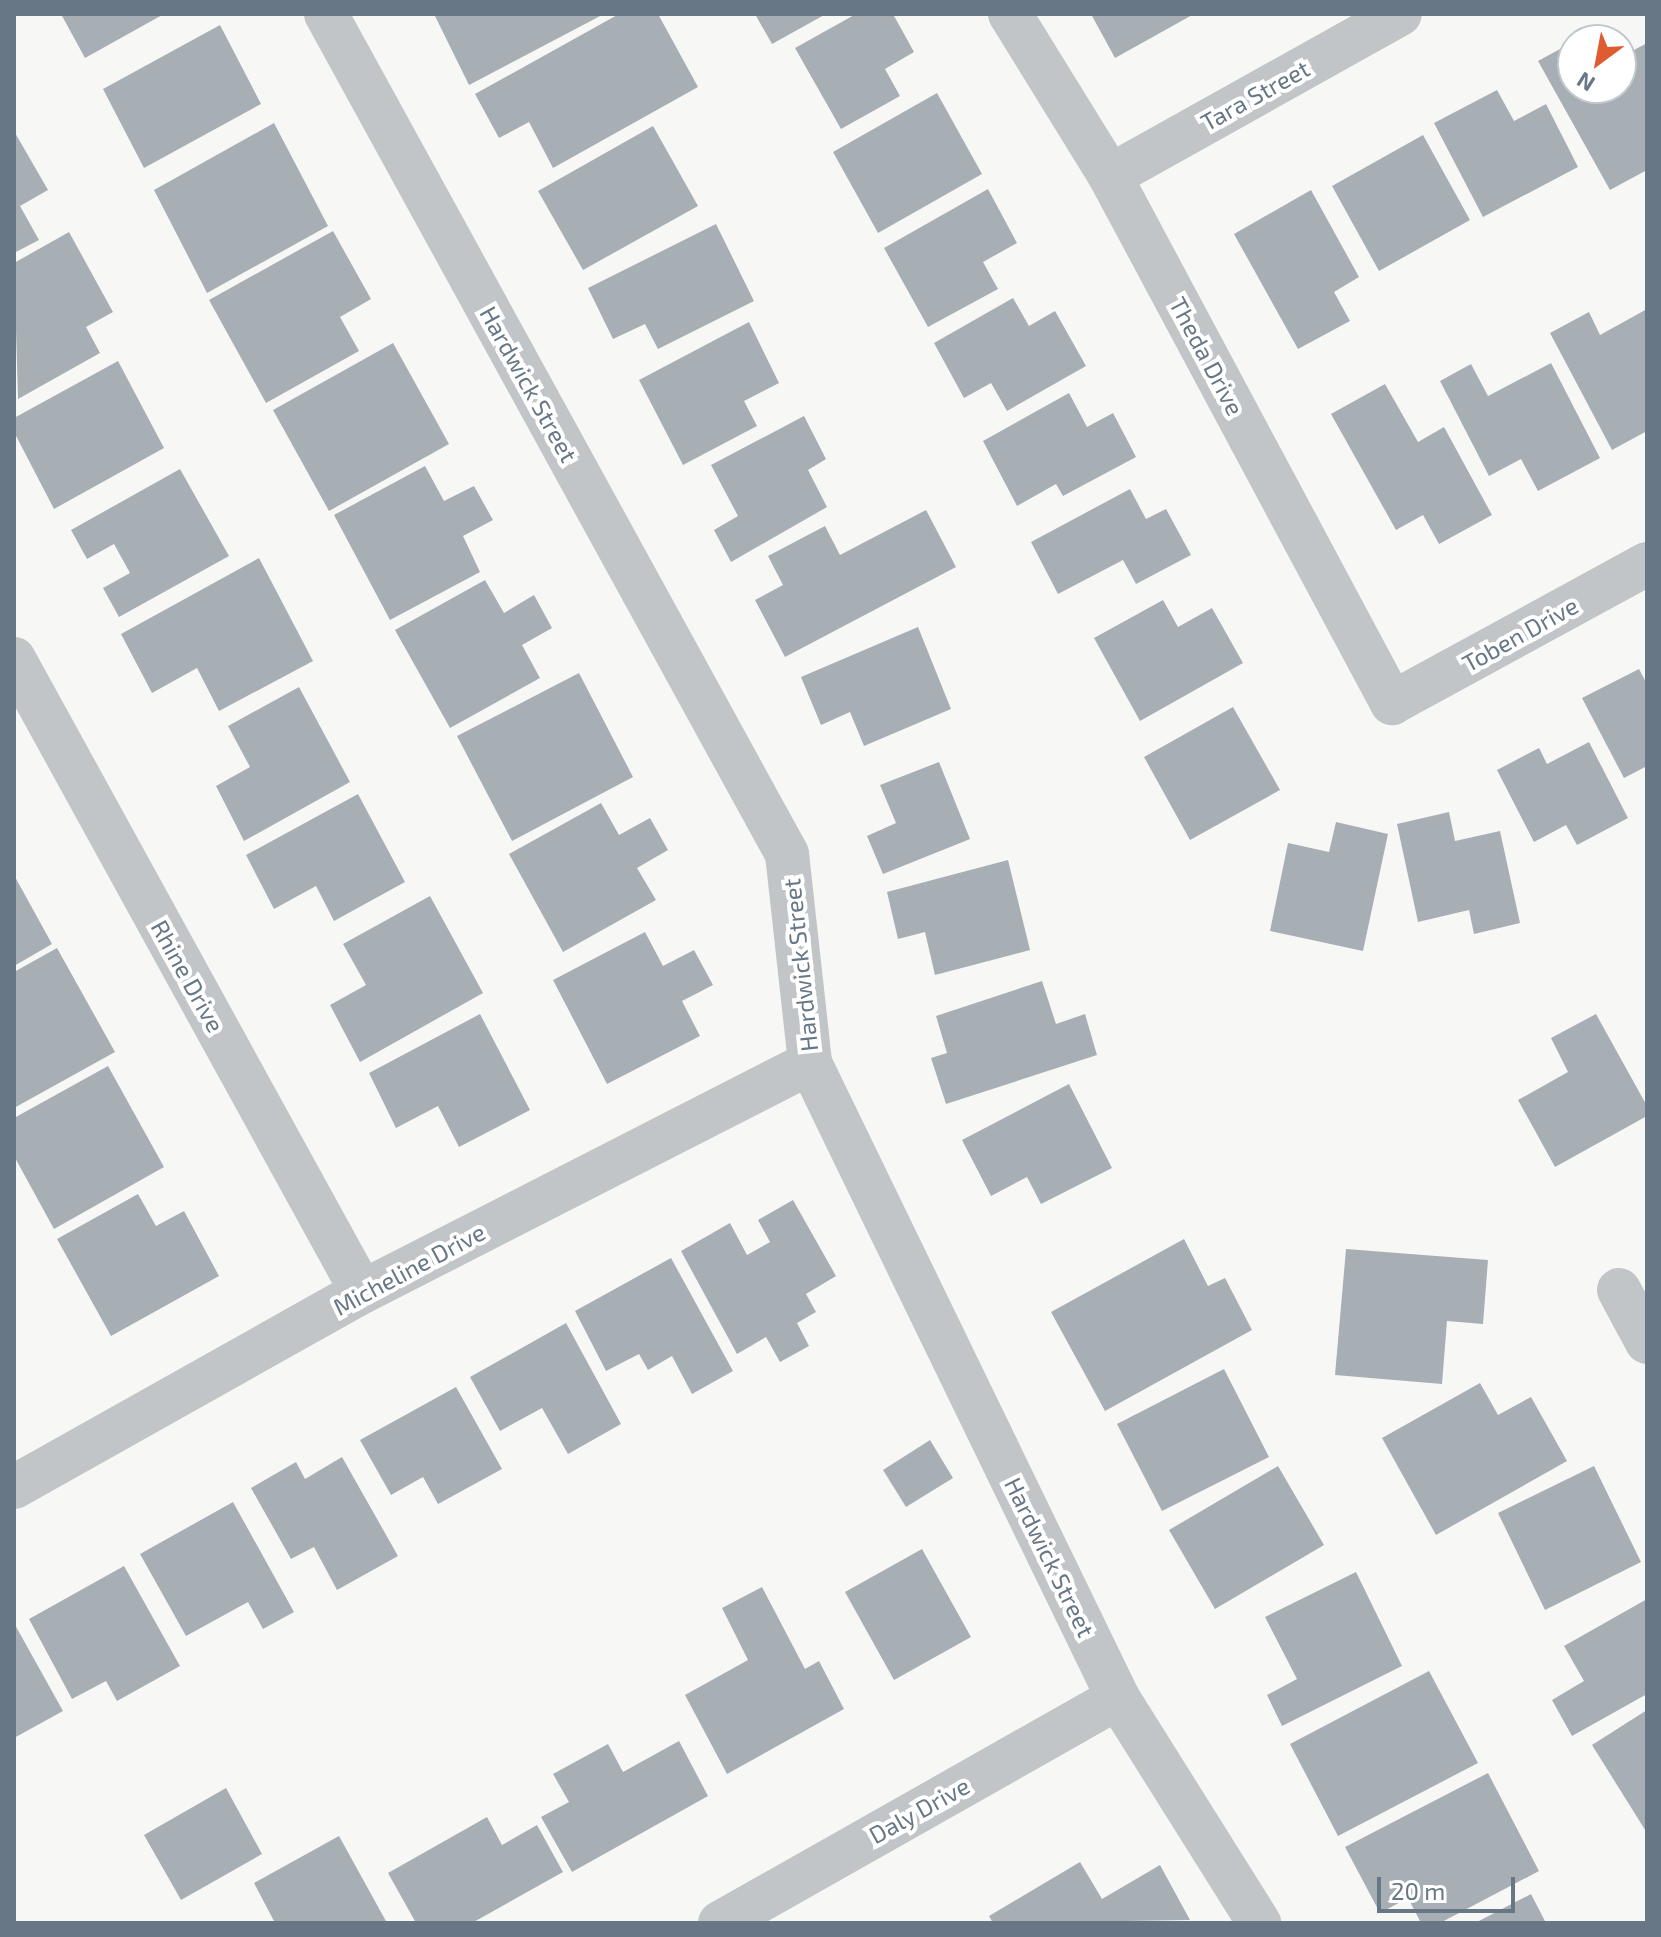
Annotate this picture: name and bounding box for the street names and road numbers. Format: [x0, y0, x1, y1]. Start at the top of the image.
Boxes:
street label: Tara Street [1196, 53, 1314, 137]
street label: Theda Drive [1164, 292, 1250, 420]
street label: Hardwick Street [474, 301, 584, 467]
street label: Toben Drive [1457, 590, 1583, 678]
street label: Hardwick Street [777, 877, 823, 1053]
street label: Rhine Drive [145, 915, 231, 1037]
street label: Micheline Drive [328, 1217, 490, 1321]
street label: Hardwick Street [999, 1472, 1101, 1642]
street label: Daly Drive [864, 1771, 974, 1849]

